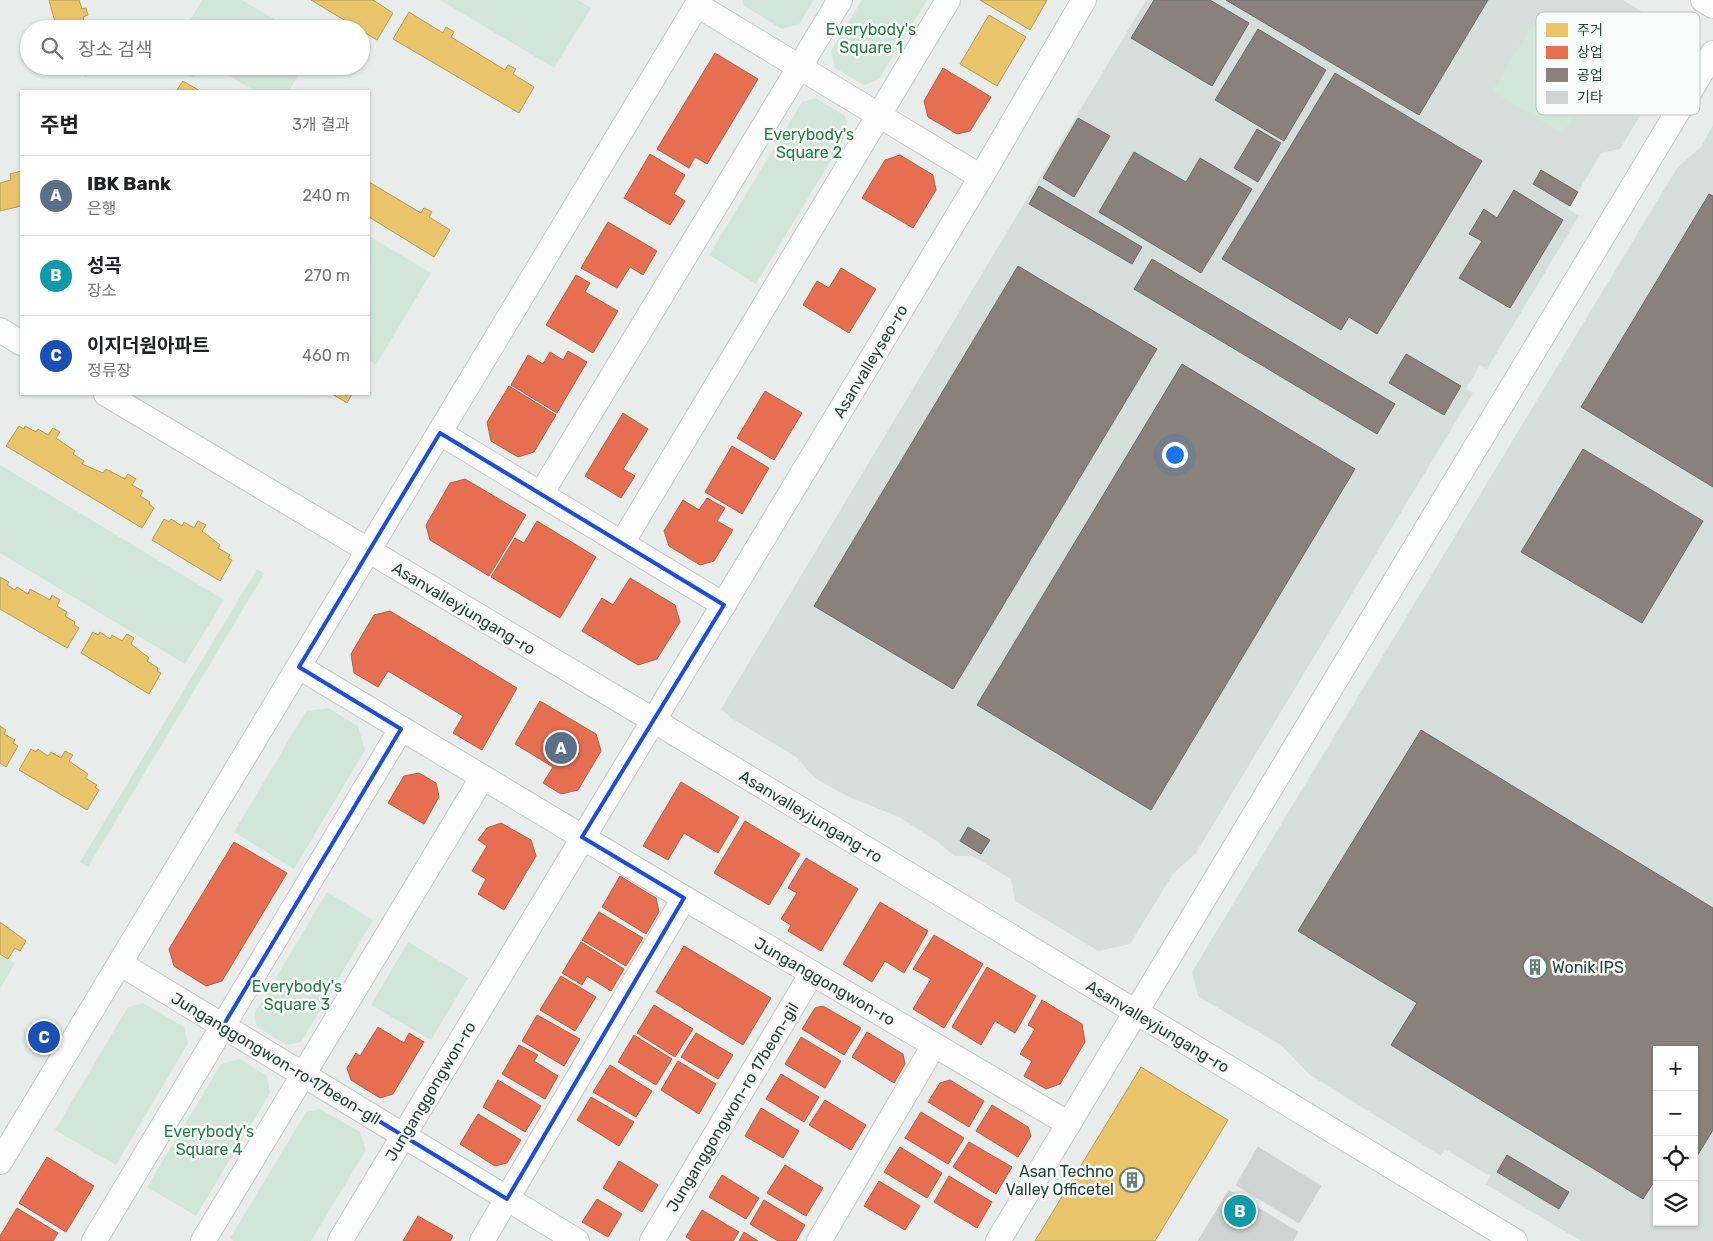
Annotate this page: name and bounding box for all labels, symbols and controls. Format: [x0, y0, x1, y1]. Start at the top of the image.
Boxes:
legend [1536, 12, 1700, 115]
search box [20, 20, 370, 75]
park label: Everybody's Square 1 [826, 20, 916, 57]
text: 주거 [1577, 22, 1603, 39]
icon: search [38, 34, 66, 62]
text: 장소 검색 [78, 38, 153, 61]
text: 상업 [1577, 44, 1603, 61]
text: 공업 [1577, 67, 1603, 84]
text: 기타 [1577, 89, 1603, 106]
text: 주변 [40, 112, 79, 137]
text: 3개 결과 [292, 115, 350, 134]
park label: Everybody's Square 2 [764, 125, 854, 162]
text: IBK Bank [87, 172, 171, 195]
text: A [50, 186, 62, 205]
text: 240 m [303, 186, 350, 205]
text: 은행 [87, 199, 116, 218]
text: 성곡 [87, 254, 122, 277]
text: B [50, 266, 62, 285]
text: 270 m [304, 266, 350, 285]
text: 장소 [87, 281, 116, 300]
street label: Asanvalleyseo-ro [829, 301, 912, 421]
text: 이지더원아파트 [87, 334, 209, 357]
text: C [50, 346, 62, 365]
text: 460 m [302, 346, 350, 365]
text: 정류장 [87, 361, 131, 380]
your location [1162, 442, 1188, 468]
street label: Asanvalleyjungang-ro [389, 558, 539, 659]
pin: A [545, 729, 577, 767]
street label: Asanvalleyjungang-ro [736, 766, 886, 867]
street label: Junganggongwon-ro [751, 933, 899, 1030]
building icon: Wonik IPS [1522, 954, 1548, 980]
place label: Wonik IPS [1552, 958, 1624, 977]
street label: Asanvalleyjungang-ro [1083, 976, 1233, 1077]
park label: Everybody's Square 3 [252, 977, 342, 1014]
street label: Junganggongwon-ro 17beon-gil [168, 988, 384, 1129]
street label: Junganggongwon-ro 17beon-gil [662, 999, 803, 1215]
pin: C [28, 1018, 60, 1056]
street label: Junganggongwon-ro [381, 1018, 480, 1164]
map controls [1653, 1046, 1698, 1226]
button: + [1653, 1046, 1698, 1091]
button: − [1653, 1091, 1698, 1136]
park label: Everybody's Square 4 [164, 1122, 254, 1159]
button: locate [1653, 1136, 1698, 1181]
place label: Asan Techno Valley Officetel [1005, 1162, 1114, 1199]
building icon: Asan Techno Valley Officetel [1119, 1167, 1145, 1193]
button: layers [1653, 1181, 1698, 1226]
pin: B [1224, 1192, 1256, 1230]

